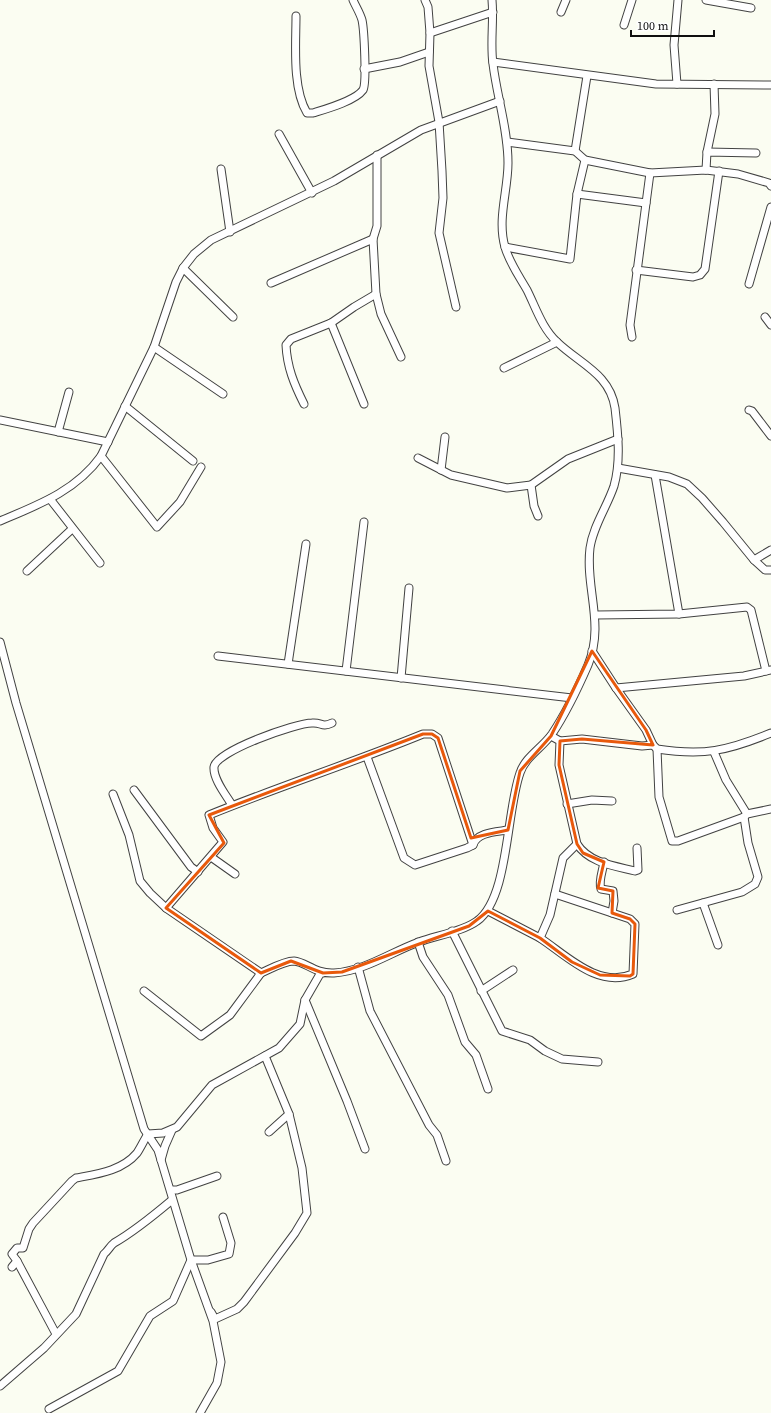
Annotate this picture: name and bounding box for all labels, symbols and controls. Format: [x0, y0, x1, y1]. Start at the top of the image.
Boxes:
scale bar [631, 12, 714, 38]
text: 100 m [637, 18, 669, 34]

